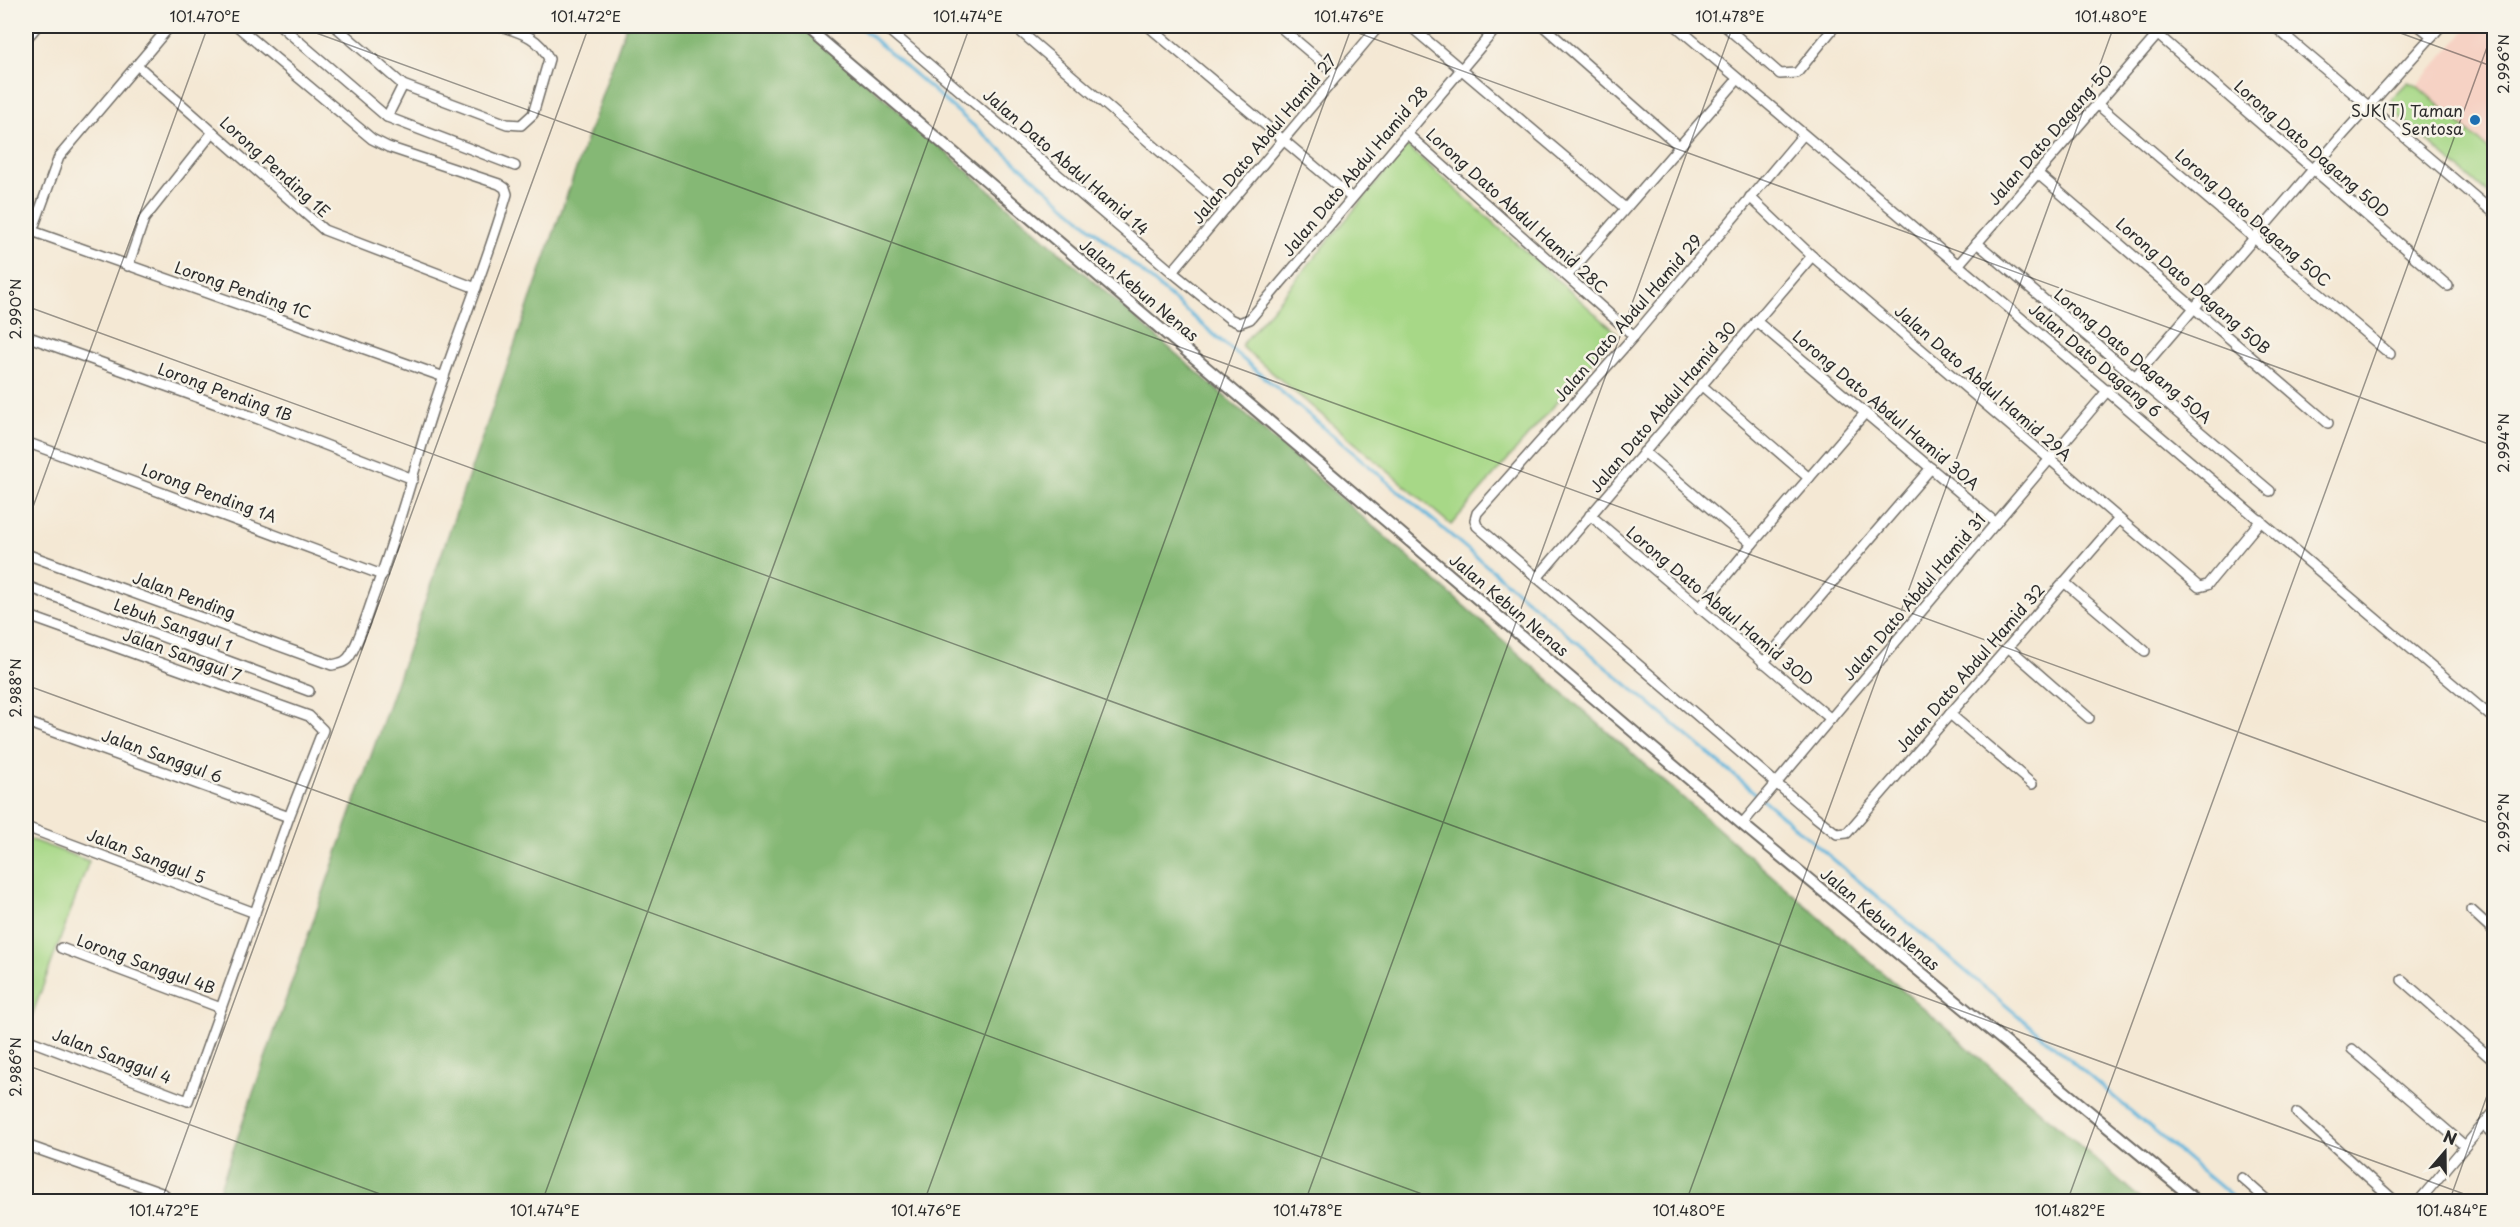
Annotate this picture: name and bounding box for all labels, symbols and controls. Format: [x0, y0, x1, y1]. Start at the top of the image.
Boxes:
text: 101.470°E [170, 4, 240, 27]
text: 101.472°E [551, 4, 621, 27]
text: 101.474°E [933, 4, 1003, 27]
text: 101.476°E [1314, 4, 1384, 27]
text: 101.478°E [1695, 4, 1765, 27]
text: 101.480°E [2075, 4, 2147, 27]
text: 2.996°N [2491, 34, 2514, 94]
street label: Jalan Dato Abdul Hamid 27 [1185, 48, 1341, 228]
street label: Jalan Dato Dagang 50 [1981, 59, 2117, 210]
street label: Lorong Dato Dagang 50D [2229, 74, 2396, 223]
street label: Jalan Dato Abdul Hamid 28 [1276, 80, 1433, 261]
street label: Jalan Dato Abdul Hamid 14 [978, 82, 1155, 240]
place label: SJK(T) Taman Sentosa [2351, 98, 2463, 140]
street label: Lorong Pending 1E [215, 110, 336, 222]
marker: SJK(T) Taman Sentosa [2468, 113, 2482, 127]
street label: Lorong Dato Abdul Hamid 28C [1421, 122, 1614, 299]
street label: Lorong Dato Dagang 50C [2171, 143, 2337, 292]
street label: Lorong Dato Dagang 50B [2111, 211, 2276, 359]
street label: Jalan Dato Abdul Hamid 29 [1547, 228, 1707, 407]
street label: Jalan Kebun Nenas [1075, 232, 1204, 346]
street label: Lorong Pending 1C [172, 254, 315, 324]
text: 2.990°N [3, 278, 26, 340]
street label: Lorong Dato Dagang 50A [2050, 282, 2218, 428]
street label: Jalan Dato Dagang 6 [2024, 296, 2167, 422]
street label: Jalan Dato Abdul Hamid 29A [1890, 298, 2077, 466]
street label: Jalan Dato Abdul Hamid 30 [1583, 315, 1741, 497]
street label: Lorong Dato Abdul Hamid 30A [1788, 324, 1985, 495]
street label: Lorong Pending 1B [155, 356, 296, 427]
text: 2.994°N [2491, 413, 2514, 473]
street label: Lorong Pending 1A [138, 456, 281, 528]
street label: Jalan Dato Abdul Hamid 31 [1836, 507, 1991, 685]
street label: Lorong Dato Abdul Hamid 30D [1622, 520, 1819, 691]
street label: Jalan Kebun Nenas [1445, 547, 1574, 661]
street label: Jalan Pending [129, 564, 239, 624]
street label: Jalan Dato Abdul Hamid 32 [1889, 578, 2049, 757]
street label: Lebuh Sanggul 1 [111, 592, 236, 657]
street label: Jalan Sanggul 7 [120, 621, 245, 687]
text: 2.988°N [3, 658, 26, 718]
street label: Jalan Sanggul 6 [99, 722, 226, 788]
text: 2.992°N [2491, 793, 2514, 853]
street label: Jalan Sanggul 5 [84, 821, 209, 889]
street label: Jalan Kebun Nenas [1816, 861, 1945, 975]
street label: Lorong Sanggul 4B [74, 927, 219, 999]
street label: Jalan Sanggul 4 [49, 1021, 175, 1089]
text: 2.986°N [3, 1037, 26, 1097]
north arrow [2415, 1122, 2475, 1182]
text: N [2440, 1124, 2461, 1150]
text: 101.472°E [129, 1198, 199, 1221]
text: 101.474°E [510, 1198, 580, 1221]
text: 101.476°E [891, 1198, 961, 1221]
text: 101.478°E [1273, 1198, 1343, 1221]
text: 101.480°E [1653, 1198, 1725, 1221]
text: 101.482°E [2035, 1198, 2105, 1221]
text: 101.484°E [2416, 1198, 2488, 1221]

